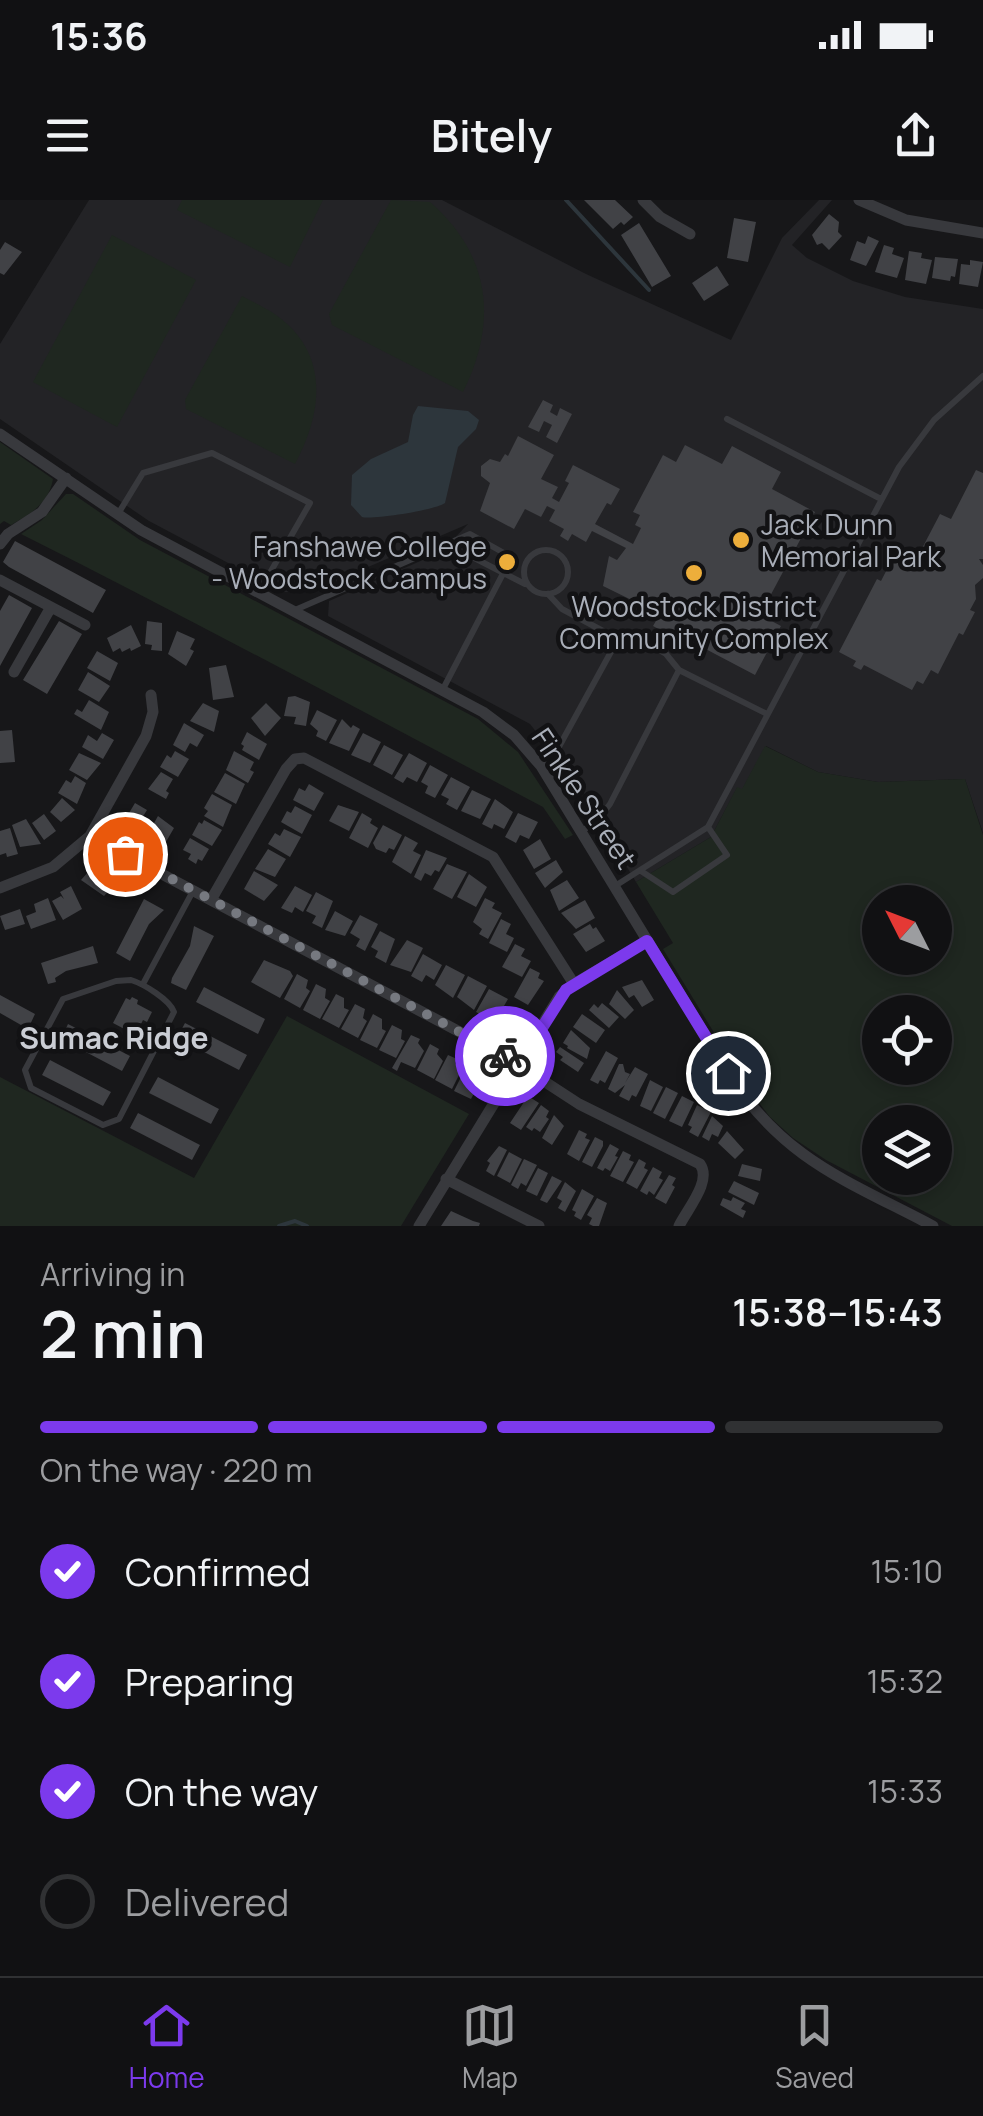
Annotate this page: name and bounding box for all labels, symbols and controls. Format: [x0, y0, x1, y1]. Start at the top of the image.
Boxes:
text: 15:36 [50, 9, 148, 61]
text: Bitely [431, 104, 552, 166]
icon: menu [40, 108, 95, 163]
icon: share [888, 108, 943, 163]
place label: Jack Dunn Memorial Park [761, 505, 942, 575]
place label: Fanshawe College - Woodstock Campus [211, 527, 487, 597]
marker: Jack Dunn Memorial Park [730, 529, 752, 551]
marker: Fanshawe College - Woodstock Campus [496, 551, 518, 573]
marker: Woodstock District Community Complex [683, 562, 705, 584]
place label: Woodstock District Community Complex [559, 587, 829, 657]
street label: Finkle Street [524, 720, 646, 876]
pin [83, 812, 168, 897]
icon: bag [98, 827, 153, 882]
north arrow [862, 885, 952, 975]
map controls [862, 885, 952, 1195]
button: locate [862, 995, 952, 1085]
courier [455, 1006, 555, 1106]
district label: Sumac Ridge [19, 1017, 209, 1058]
icon: bike [478, 1029, 533, 1084]
pin [686, 1031, 771, 1116]
icon: home [701, 1046, 756, 1101]
button: layers [862, 1105, 952, 1195]
text: Arriving in [40, 1252, 185, 1296]
text: 15:38–15:43 [732, 1285, 943, 1337]
text: 2 min [40, 1289, 206, 1378]
text: On the way · 220 m [40, 1448, 312, 1492]
icon: check [40, 1544, 95, 1599]
text: Confirmed [125, 1545, 311, 1597]
text: 15:10 [870, 1549, 943, 1593]
icon: check [40, 1654, 95, 1709]
text: Preparing [125, 1655, 294, 1707]
text: 15:32 [867, 1659, 943, 1703]
icon: check [40, 1764, 95, 1819]
text: On the way [125, 1765, 318, 1817]
text: 15:33 [867, 1769, 943, 1813]
text: Delivered [125, 1875, 289, 1927]
tab: Home [129, 1998, 205, 2096]
tab: Map [462, 1998, 518, 2096]
tab: Saved [775, 1998, 854, 2096]

